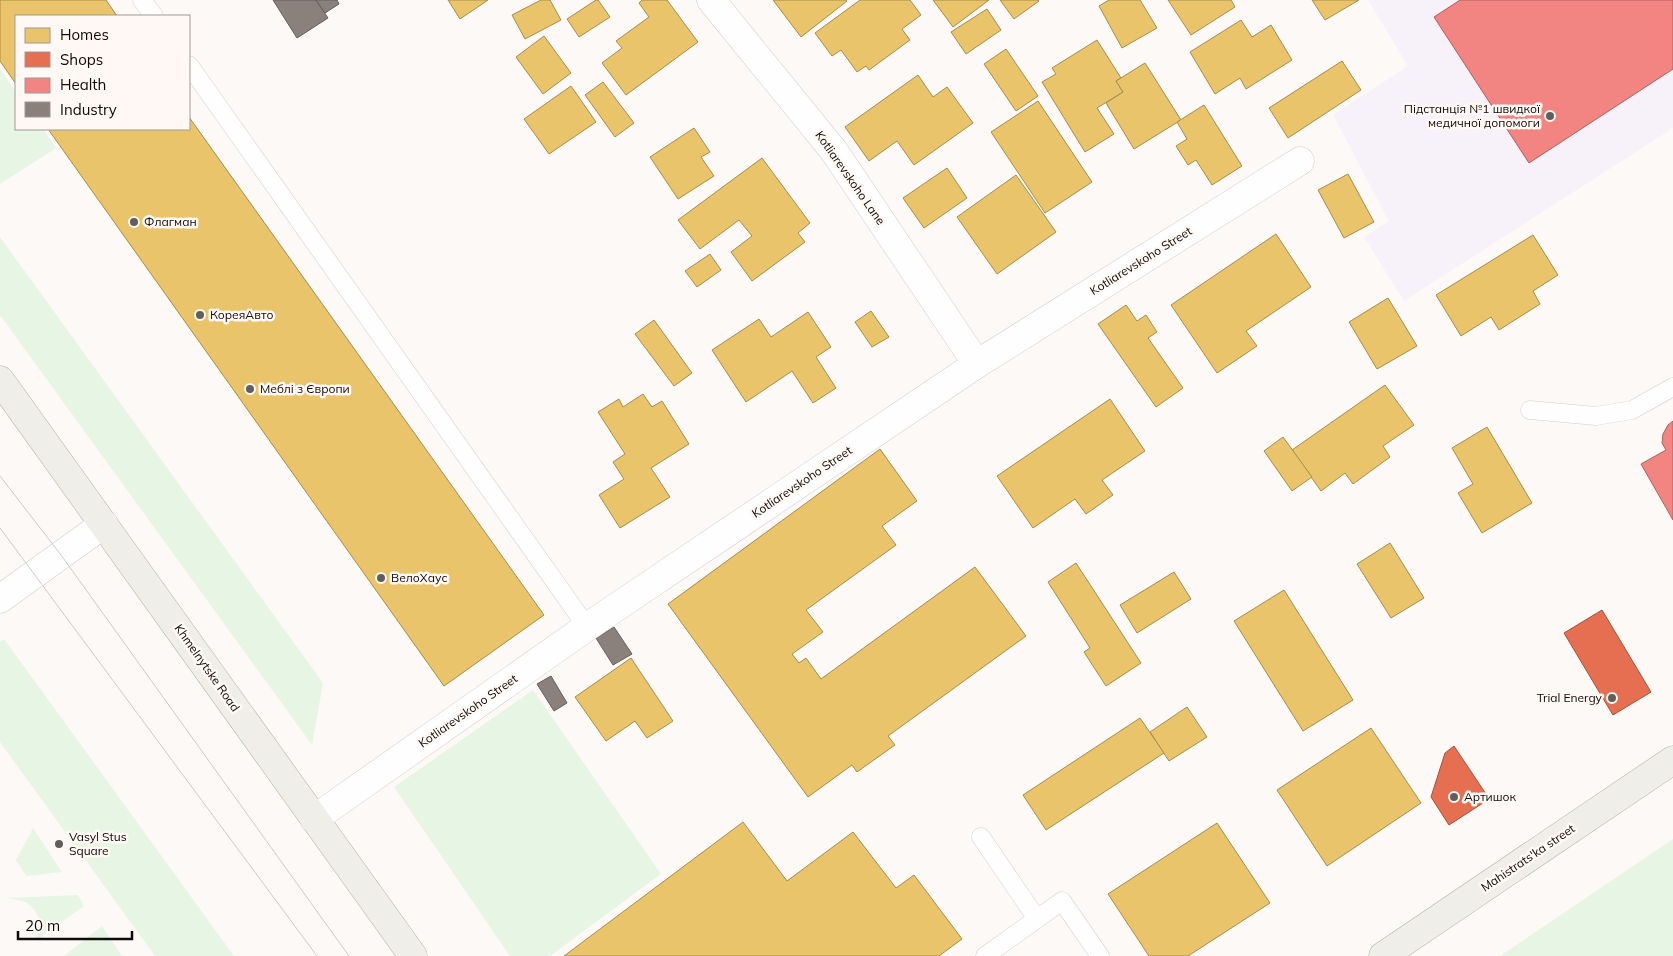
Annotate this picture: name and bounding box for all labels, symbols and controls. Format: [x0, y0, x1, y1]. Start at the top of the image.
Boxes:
legend [15, 15, 190, 130]
text: Homes [60, 25, 109, 44]
text: Shops [60, 50, 103, 69]
text: Health [60, 75, 106, 94]
text: Industry [60, 100, 117, 119]
place label: Підстанція №1 швидкої медичної допомоги [1404, 101, 1541, 130]
marker: Підстанція №1 швидкої медичної допомоги [1544, 110, 1556, 122]
street label: Kotliarevskoho Lane [812, 128, 889, 228]
place label: Флагман [144, 214, 197, 229]
marker: Флагман [128, 216, 140, 228]
street label: Kotliarevskoho Street [1087, 223, 1194, 298]
place label: КореяАвто [210, 307, 273, 322]
marker: КореяАвто [194, 309, 206, 321]
place label: Меблі з Європи [260, 381, 350, 396]
marker: Меблі з Європи [244, 383, 256, 395]
street label: Kotliarevskoho Street [749, 443, 855, 521]
place label: ВелоХаус [391, 570, 447, 585]
marker: ВелоХаус [375, 572, 387, 584]
street label: Khmelnytske Road [172, 621, 243, 714]
street label: Kotliarevskoho Street [415, 671, 520, 750]
place label: Trial Energy [1537, 690, 1603, 705]
marker: Trial Energy [1606, 692, 1618, 704]
place label: Артишок [1464, 789, 1517, 804]
marker: Артишок [1448, 791, 1460, 803]
street label: Mahistrats'ka street [1478, 821, 1577, 895]
place label: Vasyl Stus Square [69, 829, 127, 858]
marker: Vasyl Stus Square [53, 838, 65, 850]
scale bar [18, 908, 131, 940]
text: 20 m [25, 916, 60, 935]

